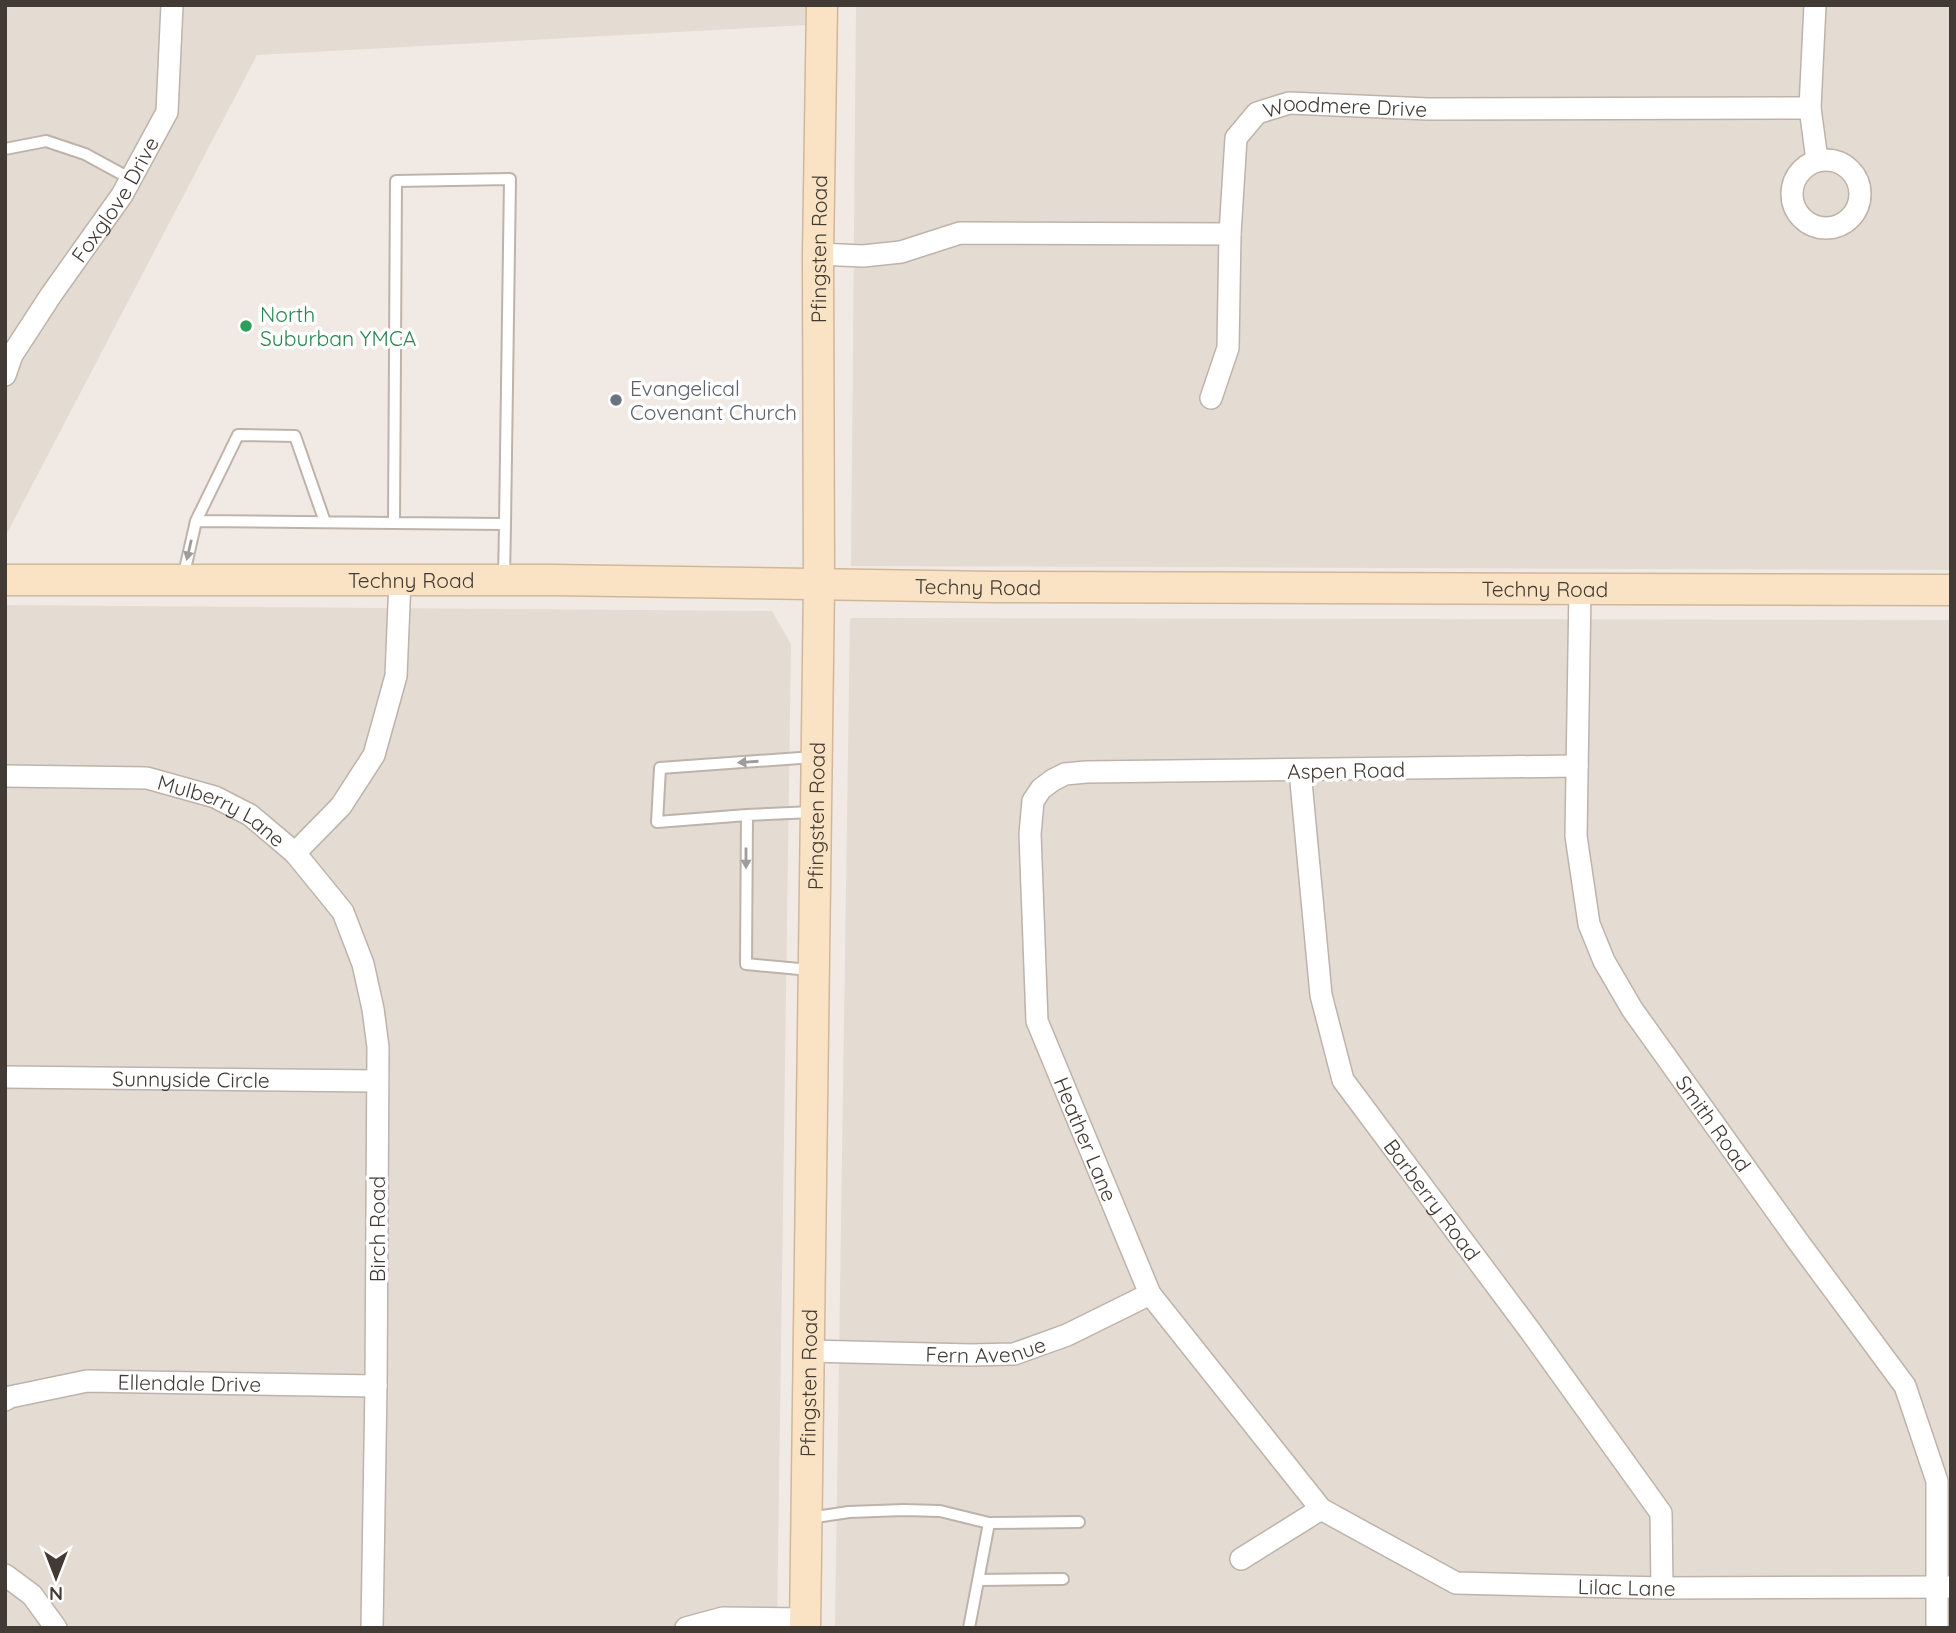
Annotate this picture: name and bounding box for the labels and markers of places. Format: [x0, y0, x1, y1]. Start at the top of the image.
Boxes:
place label: North Suburban YMCA [260, 301, 416, 351]
marker: North Suburban YMCA [238, 318, 254, 334]
place label: Evangelical Covenant Church [630, 375, 797, 425]
marker: Evangelical Covenant Church [608, 392, 624, 408]

